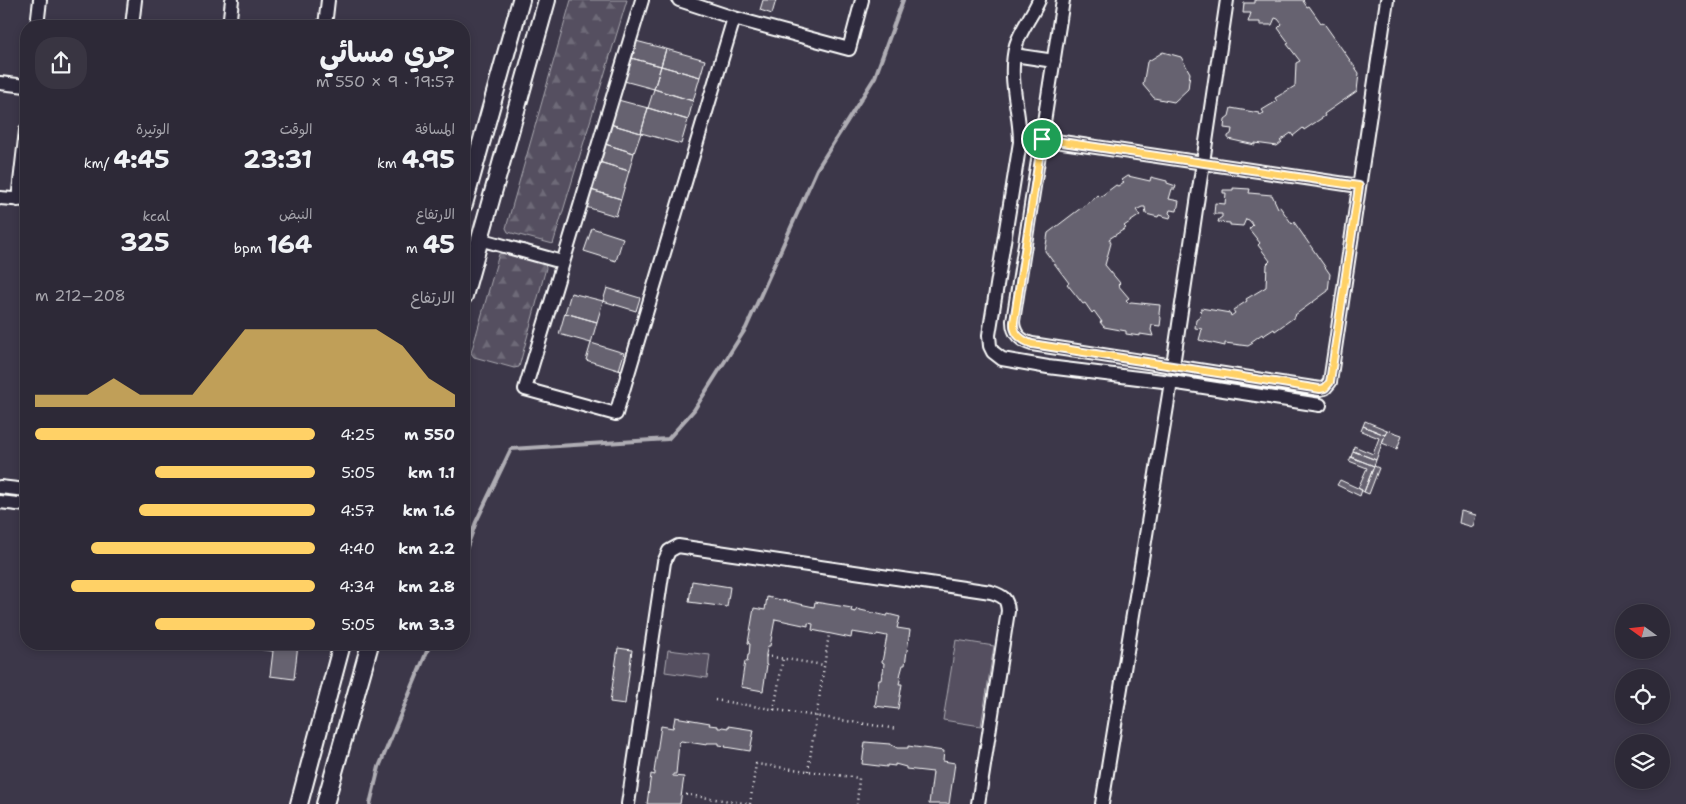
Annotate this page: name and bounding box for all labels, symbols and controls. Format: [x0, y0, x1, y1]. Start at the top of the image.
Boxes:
text: جري مسائي [320, 33, 455, 71]
button: share [35, 37, 87, 89]
text: 19:57 · 9 × 550 m [316, 71, 455, 92]
pin [1021, 118, 1063, 160]
text: الوتيرة [136, 120, 170, 138]
text: الوقت [280, 120, 312, 138]
text: المسافة [415, 120, 455, 138]
icon: arrive [1028, 125, 1056, 153]
text: 4:45 [113, 142, 170, 176]
text: 23:31 [243, 142, 312, 176]
text: 4.95 [402, 142, 455, 176]
text: /km [84, 154, 113, 172]
text: km [377, 154, 402, 172]
text: النبض [279, 205, 312, 223]
text: الارتفاع [416, 205, 455, 223]
text: kcal [142, 207, 170, 225]
text: 325 [120, 225, 170, 259]
text: 164 [267, 227, 312, 261]
text: 45 [423, 227, 455, 261]
text: bpm [234, 239, 267, 257]
text: m [406, 239, 423, 257]
text: 208–212 m [35, 285, 126, 306]
text: الارتفاع [410, 287, 455, 308]
text: 4:25 [340, 424, 375, 445]
text: 550 m [404, 424, 455, 445]
text: 5:05 [341, 462, 375, 483]
text: 1.1 km [408, 462, 455, 483]
text: 4:57 [340, 500, 375, 521]
text: 1.6 km [403, 500, 455, 521]
text: 4:40 [339, 538, 375, 559]
text: 2.2 km [398, 538, 455, 559]
text: 4:34 [339, 576, 375, 597]
text: 2.8 km [398, 576, 455, 597]
north arrow [1615, 604, 1670, 659]
map controls [1615, 604, 1670, 789]
text: 5:05 [341, 614, 375, 635]
text: 3.3 km [398, 614, 455, 635]
button: locate [1615, 669, 1670, 724]
button: layers [1615, 734, 1670, 789]

